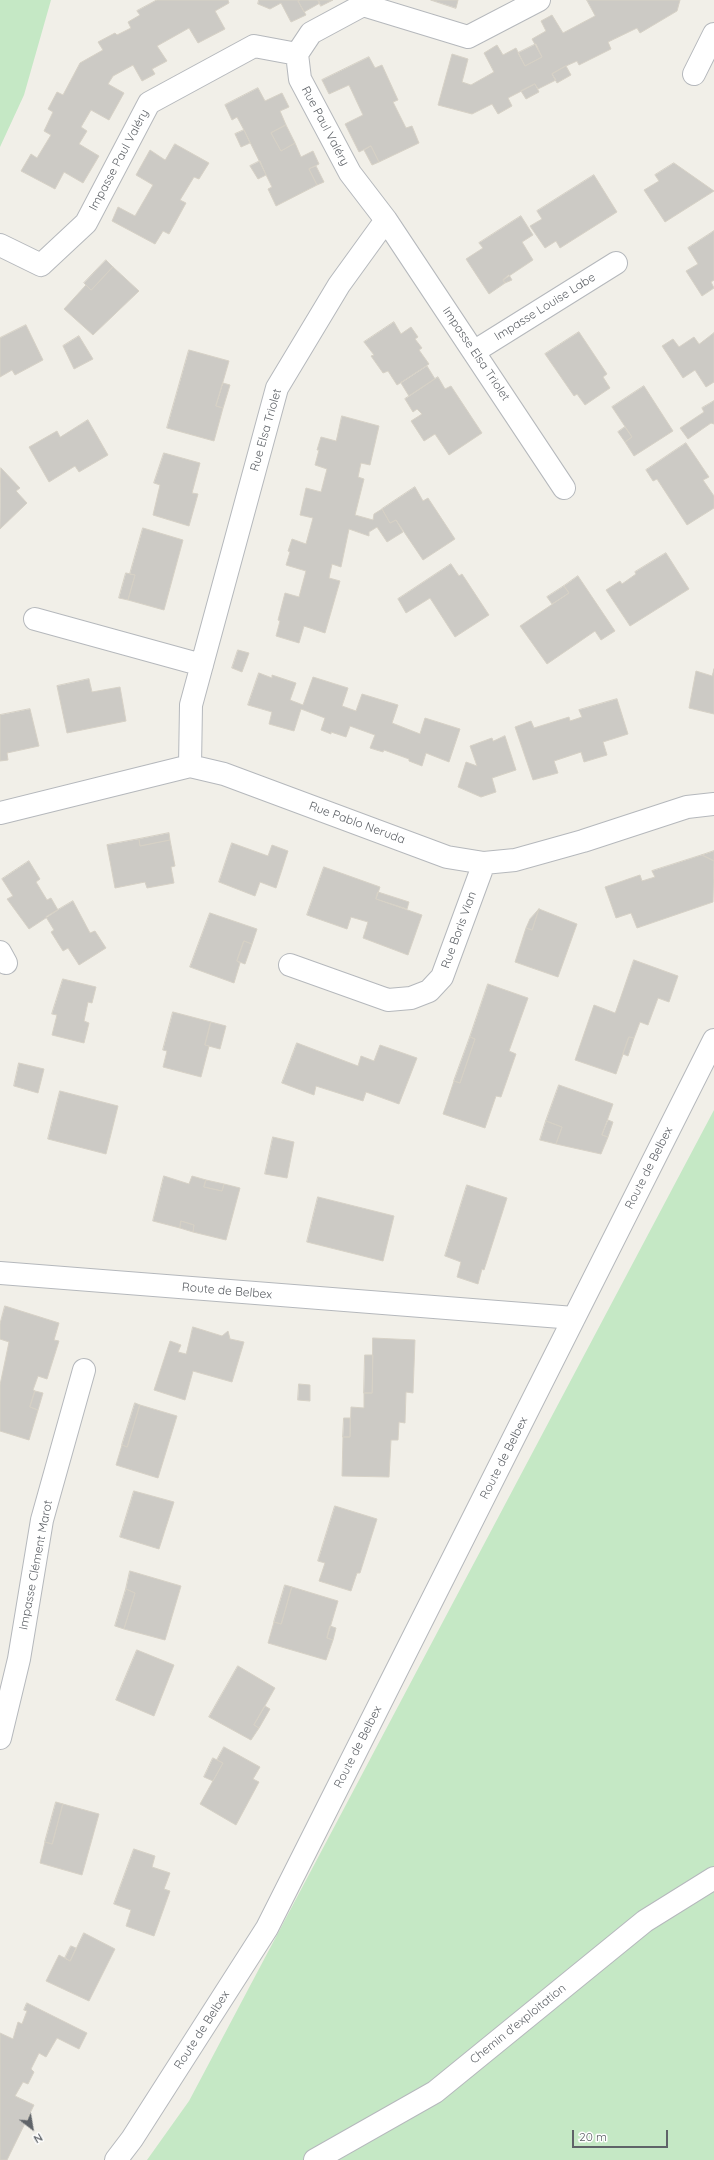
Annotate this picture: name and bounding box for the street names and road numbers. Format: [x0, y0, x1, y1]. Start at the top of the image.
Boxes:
street label: Rue Paul Valéry [298, 84, 352, 168]
street label: Impasse Paul Valéry [86, 107, 152, 213]
street label: Impasse Louise Labe [492, 270, 598, 344]
street label: Impasse Elsa Triolet [439, 304, 513, 404]
street label: Rue Elsa Triolet [247, 387, 285, 473]
street label: Rue Pablo Neruda [307, 799, 407, 847]
street label: Rue Boris Vian [438, 890, 480, 970]
street label: Route de Belbex [622, 1124, 676, 1212]
street label: Route de Belbex [181, 1280, 273, 1302]
street label: Route de Belbex [477, 1414, 531, 1502]
street label: Impasse Clément Marot [16, 1499, 56, 1631]
street label: Route de Belbex [331, 1703, 385, 1791]
street label: Chemin d'exploitation [467, 1981, 569, 2067]
street label: Route de Belbex [171, 1988, 233, 2072]

